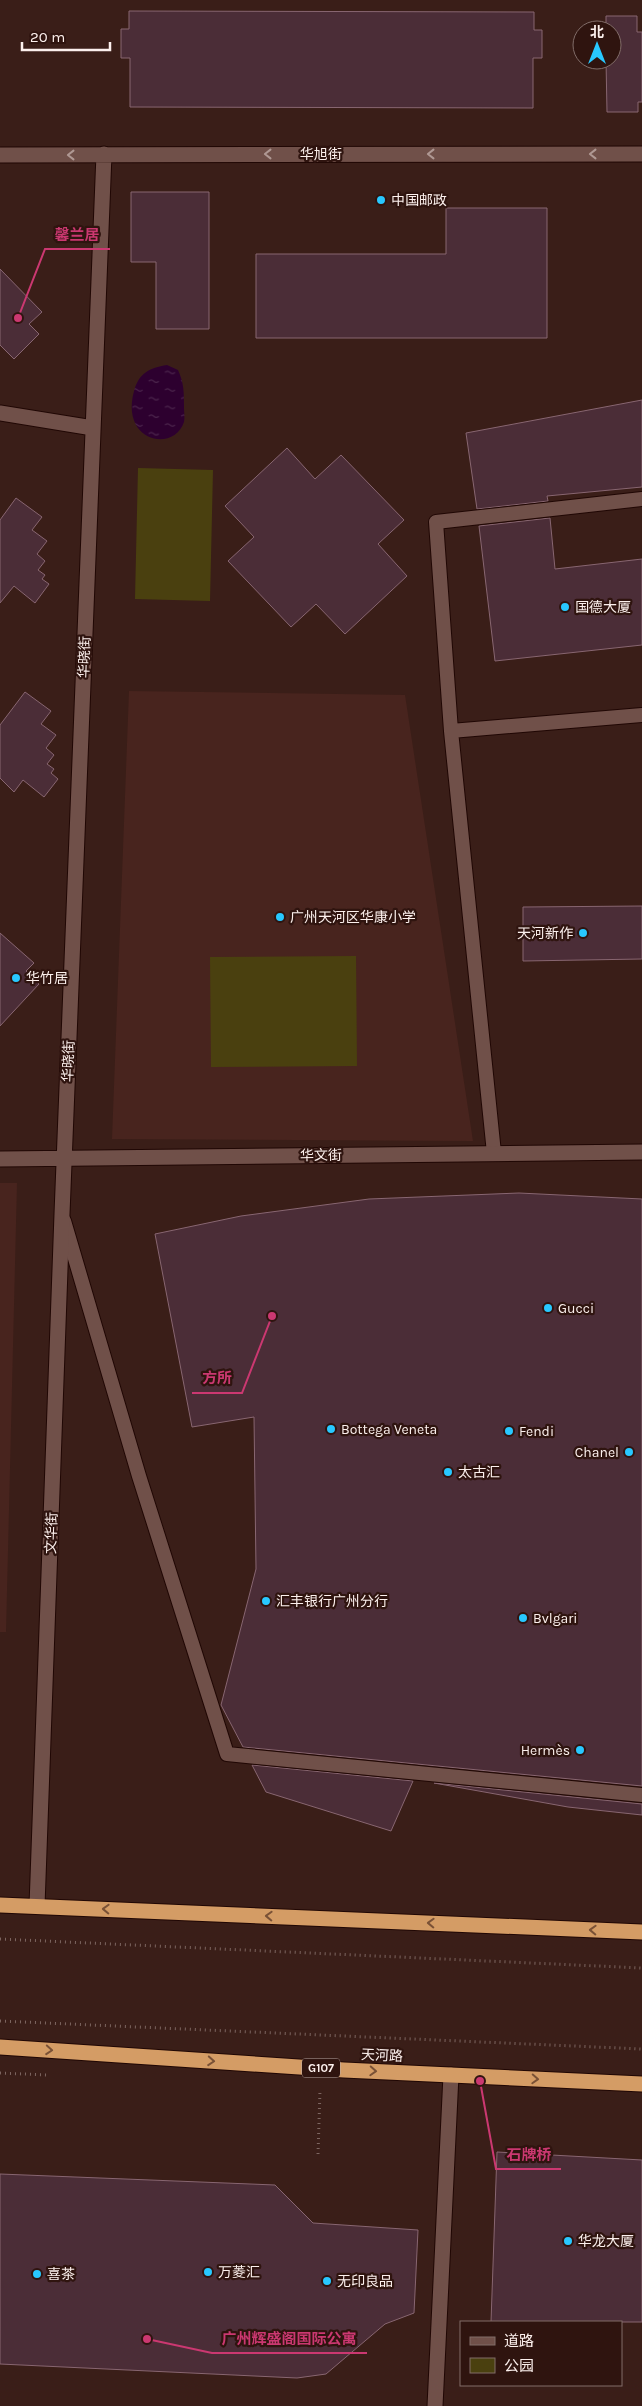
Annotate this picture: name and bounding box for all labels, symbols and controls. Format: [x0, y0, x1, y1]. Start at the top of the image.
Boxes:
scale bar [22, 20, 110, 52]
north arrow [572, 20, 622, 70]
text: 北 [590, 24, 604, 41]
text: 20 m [30, 28, 65, 46]
street label: 华旭街 [300, 146, 342, 163]
one-way arrow [264, 149, 272, 159]
one-way arrow [427, 149, 434, 159]
one-way arrow [589, 149, 597, 159]
one-way arrow [67, 150, 74, 160]
place label: 中国邮政 [391, 192, 447, 209]
marker: 中国邮政 [375, 194, 387, 206]
callout: 馨兰居 [45, 219, 110, 249]
text: 馨兰居 [54, 226, 100, 244]
place label: 国德大厦 [575, 599, 631, 616]
marker: 国德大厦 [559, 601, 571, 613]
street label: 华晓街 [75, 636, 94, 678]
place label: 广州天河区华康小学 [290, 909, 416, 926]
marker: 广州天河区华康小学 [274, 911, 286, 923]
place label: 天河新作 [517, 925, 573, 942]
marker: 天河新作 [577, 927, 589, 939]
place label: 华竹居 [26, 970, 68, 987]
marker: 华竹居 [10, 972, 22, 984]
street label: 华晓街 [59, 1040, 78, 1082]
street label: 华文街 [300, 1147, 342, 1164]
place label: Gucci [558, 1300, 594, 1317]
marker: Gucci [542, 1302, 554, 1314]
callout: 方所 [192, 1363, 242, 1393]
text: 方所 [202, 1369, 232, 1387]
place label: Bottega Veneta [341, 1421, 437, 1438]
marker: Bottega Veneta [325, 1423, 337, 1435]
place label: Fendi [519, 1423, 554, 1440]
marker: Fendi [503, 1425, 515, 1437]
place label: Chanel [575, 1444, 619, 1461]
marker: Chanel [623, 1446, 635, 1458]
place label: 太古汇 [458, 1464, 500, 1481]
marker: 太古汇 [442, 1466, 454, 1478]
street label: 文华街 [42, 1512, 61, 1554]
place label: 汇丰银行广州分行 [276, 1593, 388, 1610]
marker: 汇丰银行广州分行 [260, 1595, 272, 1607]
place label: Bvlgari [533, 1610, 578, 1627]
marker: Bvlgari [517, 1612, 529, 1624]
place label: Hermès [521, 1742, 570, 1759]
marker: Hermès [574, 1744, 586, 1756]
one-way arrow [102, 1904, 110, 1915]
one-way arrow [264, 1911, 272, 1922]
one-way arrow [427, 1918, 434, 1928]
one-way arrow [589, 1925, 597, 1935]
one-way arrow [45, 2045, 53, 2056]
street label: 天河路 [361, 2046, 403, 2065]
one-way arrow [207, 2055, 215, 2066]
road number: G107 [302, 2058, 340, 2078]
one-way arrow [369, 2066, 377, 2077]
one-way arrow [532, 2074, 540, 2085]
callout: 石牌桥 [496, 2139, 561, 2169]
text: 石牌桥 [506, 2146, 552, 2164]
place label: 华龙大厦 [578, 2233, 634, 2250]
marker: 华龙大厦 [562, 2235, 574, 2247]
place label: 万菱汇 [218, 2264, 260, 2281]
place label: 喜茶 [47, 2266, 75, 2283]
marker: 万菱汇 [202, 2266, 214, 2278]
marker: 喜茶 [31, 2268, 43, 2280]
place label: 无印良品 [337, 2273, 393, 2290]
marker: 无印良品 [321, 2275, 333, 2287]
legend [460, 2321, 622, 2386]
callout: 广州辉盛阁国际公寓 [212, 2323, 367, 2353]
text: 广州辉盛阁国际公寓 [221, 2330, 357, 2348]
text: 道路 [504, 2332, 534, 2350]
text: 公园 [504, 2357, 534, 2375]

